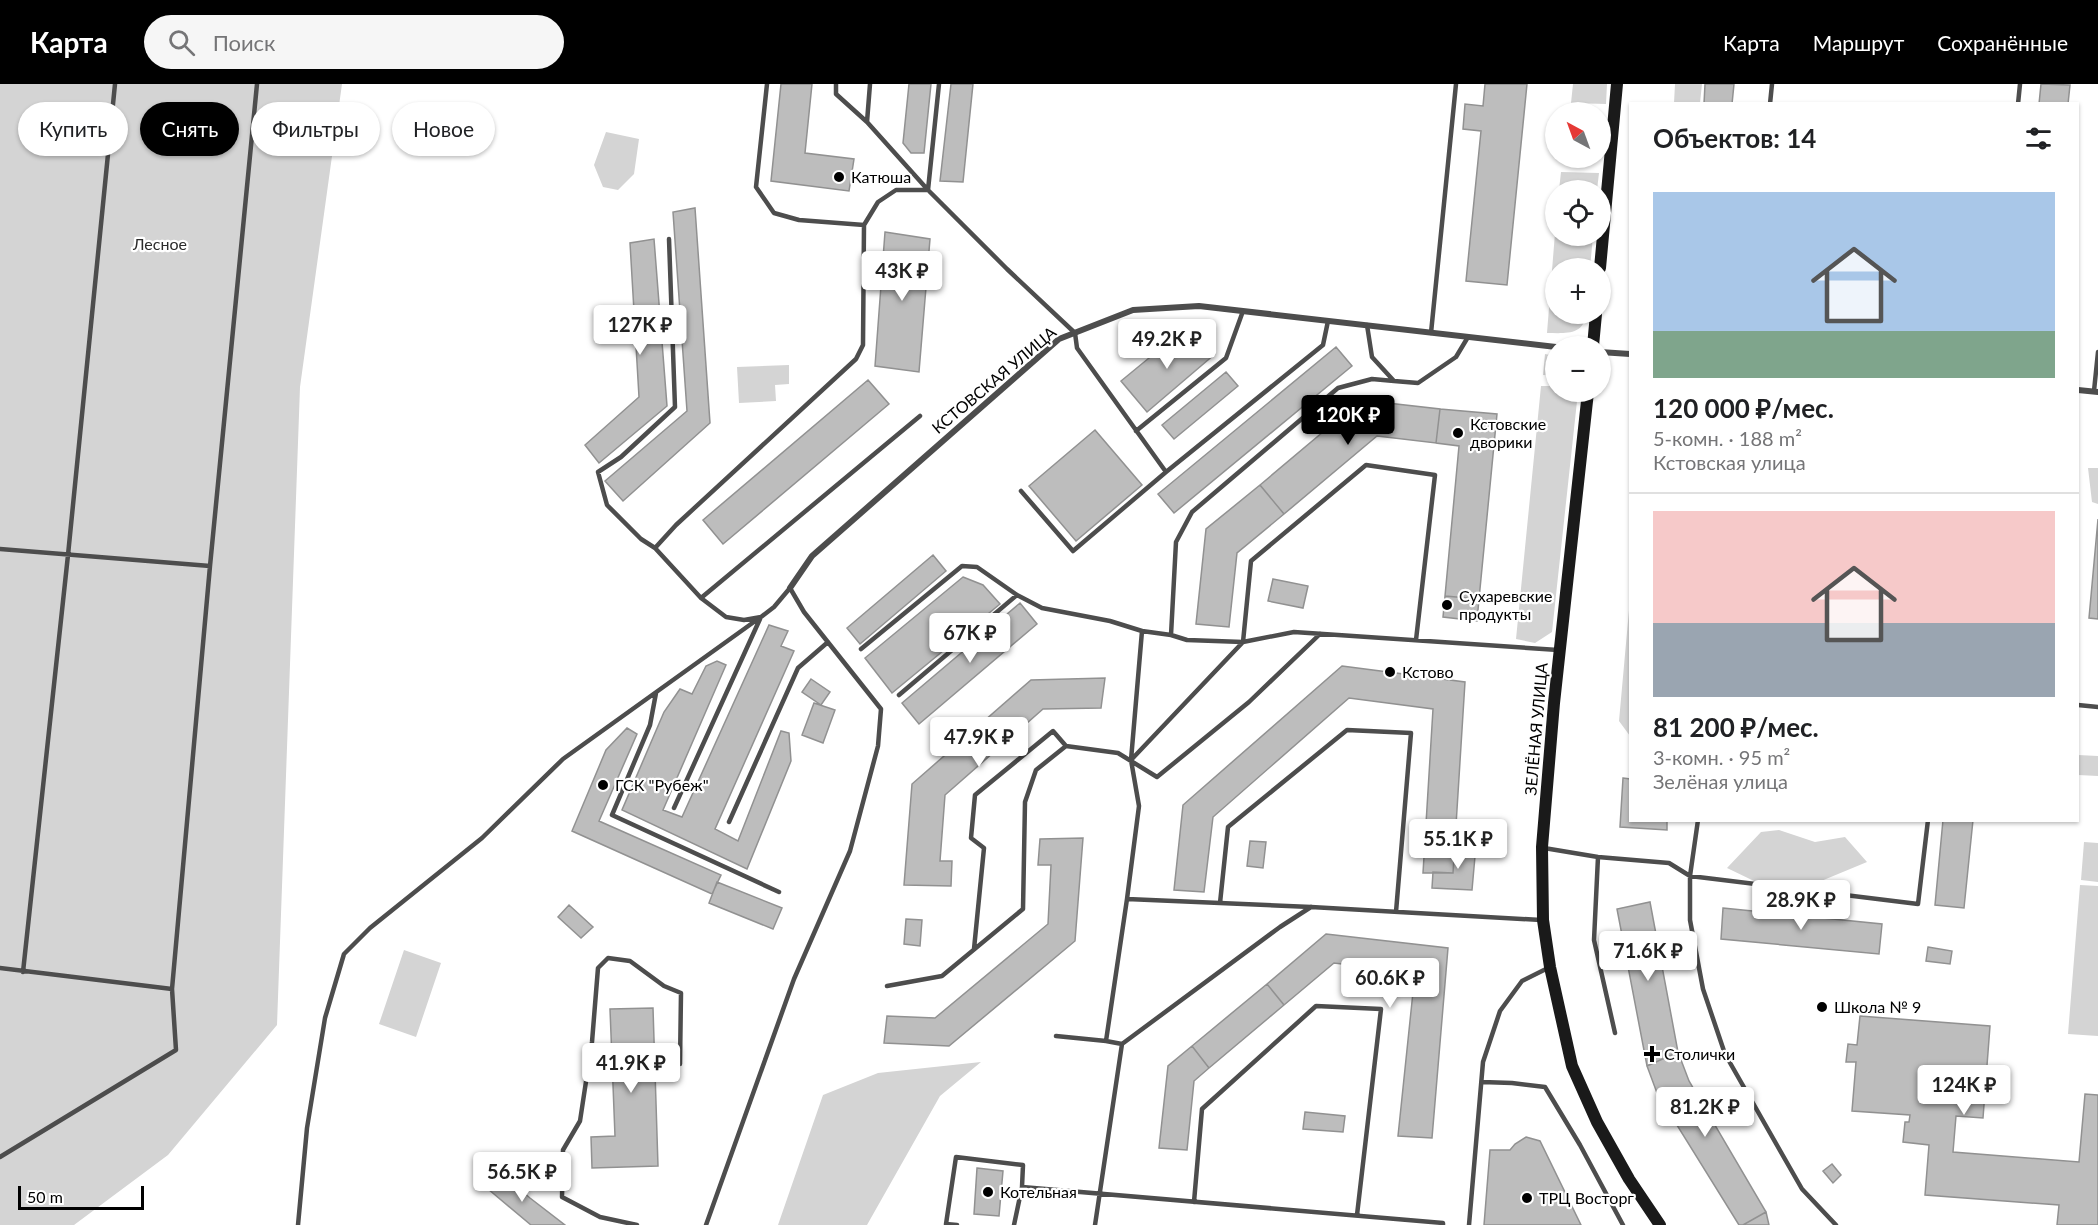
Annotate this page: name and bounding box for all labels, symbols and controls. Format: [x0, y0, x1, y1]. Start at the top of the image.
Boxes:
search box [144, 15, 564, 69]
text: Карта [30, 25, 108, 59]
icon: search [165, 26, 198, 59]
text: Поиск [213, 29, 276, 56]
text: Карта [1723, 30, 1780, 55]
text: Маршрут [1813, 30, 1904, 55]
text: Сохранённые [1937, 30, 2068, 55]
chip: Купить [18, 102, 128, 156]
chip: Снять [140, 102, 239, 156]
chip: Фильтры [251, 102, 380, 156]
chip: Новое [392, 102, 495, 156]
north arrow [1545, 102, 1611, 168]
map controls [1545, 102, 1611, 402]
text: Объектов: 14 [1653, 122, 1816, 154]
icon: filters [2022, 122, 2055, 155]
place label: Катюша [851, 167, 911, 186]
marker: Катюша [832, 170, 846, 184]
button: locate [1545, 180, 1611, 246]
icon: home [1800, 231, 1908, 339]
park label: Лесное [132, 234, 187, 253]
pin: 43K ₽ [860, 251, 944, 302]
text: 43K ₽ [875, 258, 929, 282]
button: + [1545, 258, 1611, 324]
pin: 127K ₽ [591, 305, 689, 356]
text: 127K ₽ [607, 312, 673, 336]
pin: 49.2K ₽ [1112, 319, 1222, 370]
street label: КСТОВСКАЯ УЛИЦА [928, 322, 1060, 437]
text: 49.2K ₽ [1132, 326, 1202, 350]
button: − [1545, 336, 1611, 402]
text: 120 000 ₽/мес. [1653, 392, 1834, 424]
pin: 120K ₽ [1299, 395, 1397, 446]
text: 120K ₽ [1315, 402, 1381, 426]
place label: Кстовские дворики [1470, 414, 1546, 451]
marker: Кстовские дворики [1451, 426, 1465, 440]
text: 5-комн. · 188 m² [1653, 426, 1802, 450]
text: Кстовская улица [1653, 450, 1806, 474]
icon: home [1800, 550, 1908, 658]
place label: Сухаревские продукты [1459, 586, 1553, 623]
marker: Сухаревские продукты [1440, 598, 1454, 612]
pin: 67K ₽ [928, 613, 1012, 664]
text: 67K ₽ [943, 620, 997, 644]
place label: Кстово [1402, 662, 1454, 681]
street label: ЗЕЛЁНАЯ УЛИЦА [1520, 662, 1551, 796]
marker: Кстово [1383, 665, 1397, 679]
text: 81 200 ₽/мес. [1653, 711, 1819, 743]
pin: 47.9K ₽ [924, 717, 1034, 768]
text: 47.9K ₽ [944, 724, 1014, 748]
text: 3-комн. · 95 m² [1653, 745, 1790, 769]
text: Зелёная улица [1653, 769, 1788, 793]
place label: ГСК "Рубеж" [615, 775, 709, 794]
marker: ГСК "Рубеж" [596, 778, 610, 792]
pin: 55.1K ₽ [1403, 819, 1513, 870]
text: 55.1K ₽ [1423, 826, 1493, 850]
pin: 28.9K ₽ [1746, 880, 1856, 931]
text: 28.9K ₽ [1766, 887, 1836, 911]
pin: 71.6K ₽ [1593, 931, 1703, 982]
text: 71.6K ₽ [1613, 938, 1683, 962]
pin: 60.6K ₽ [1335, 958, 1445, 1009]
text: 60.6K ₽ [1355, 965, 1425, 989]
place label: Школа № 9 [1834, 997, 1921, 1016]
marker: Школа № 9 [1815, 1000, 1829, 1014]
pin: 41.9K ₽ [576, 1043, 686, 1094]
place label: Столички [1664, 1044, 1735, 1063]
marker: Столички [1645, 1047, 1659, 1061]
text: 41.9K ₽ [596, 1050, 666, 1074]
pin: 124K ₽ [1915, 1065, 2013, 1116]
text: 124K ₽ [1931, 1072, 1997, 1096]
pin: 81.2K ₽ [1650, 1087, 1760, 1138]
text: 81.2K ₽ [1670, 1094, 1740, 1118]
pin: 56.5K ₽ [467, 1152, 577, 1203]
text: 56.5K ₽ [487, 1159, 557, 1183]
place label: Котельная [1000, 1182, 1077, 1201]
scale bar [18, 1183, 144, 1210]
marker: Котельная [981, 1185, 995, 1199]
text: 50 m [27, 1187, 63, 1206]
place label: ТРЦ Восторг [1539, 1188, 1634, 1207]
marker: ТРЦ Восторг [1520, 1191, 1534, 1205]

